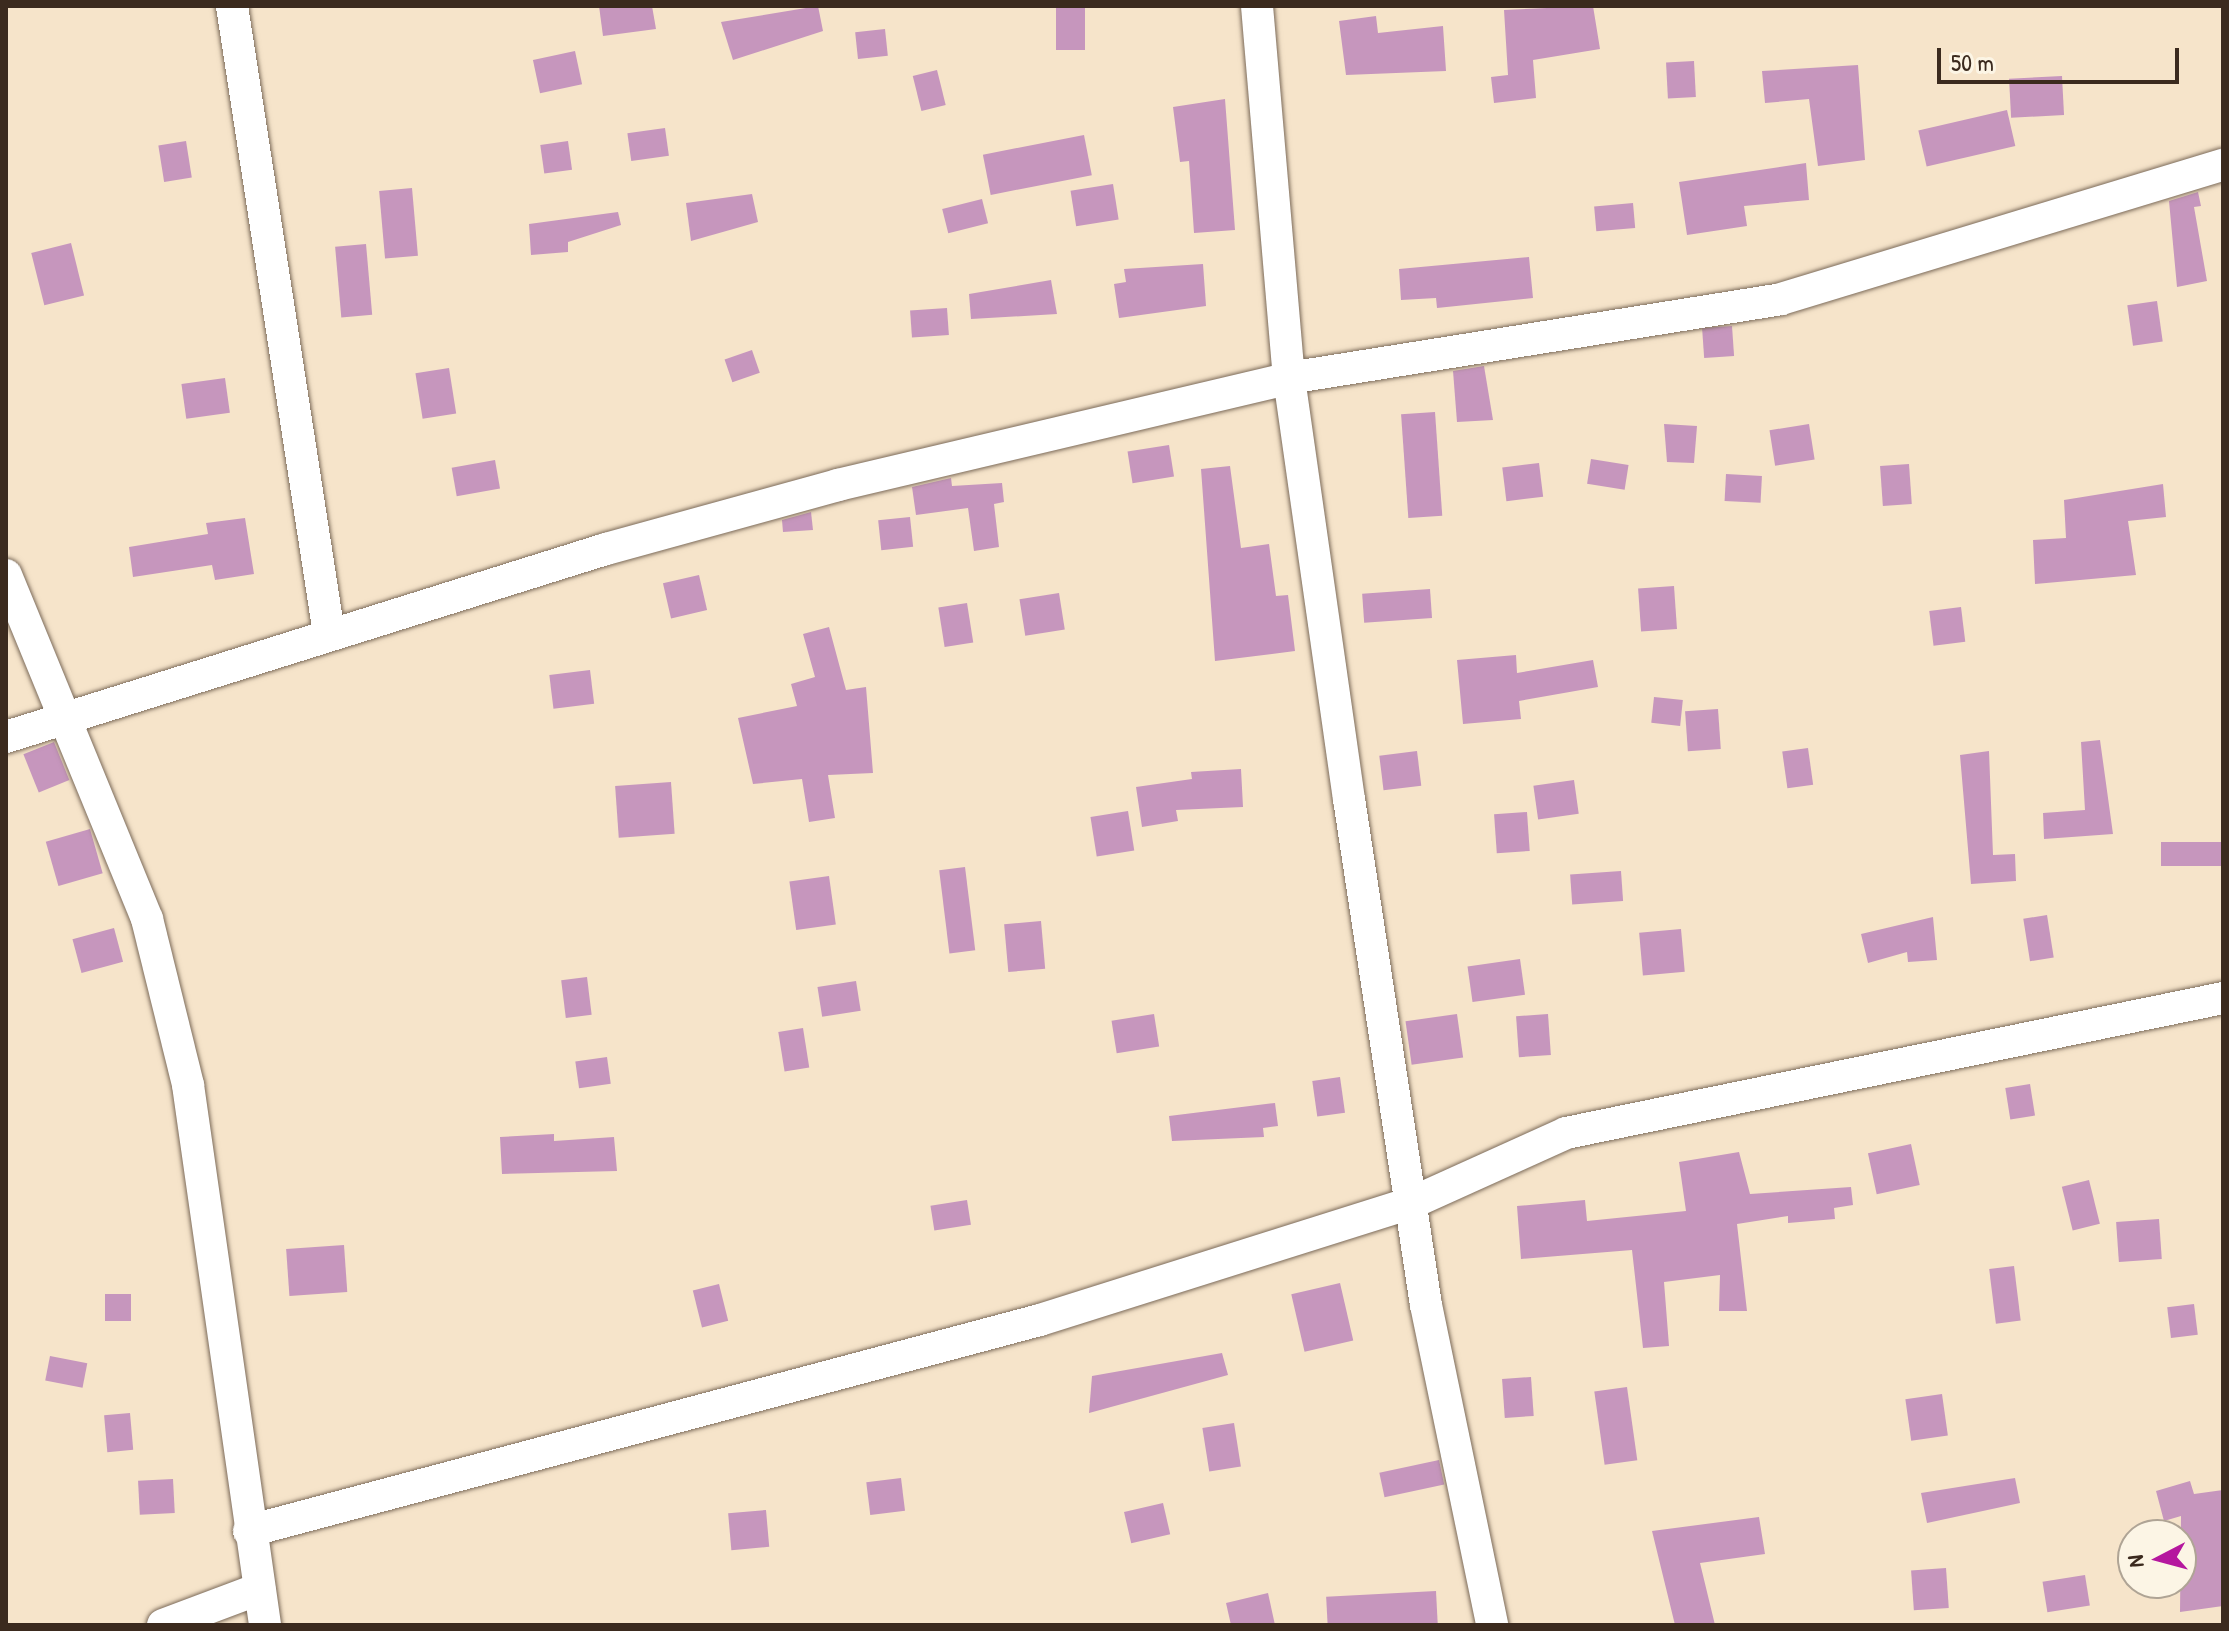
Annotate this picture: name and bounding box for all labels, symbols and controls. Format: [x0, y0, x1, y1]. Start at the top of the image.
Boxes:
scale bar [1941, 32, 2183, 82]
text: 50 m [1951, 46, 1994, 78]
north arrow [2117, 1519, 2197, 1599]
text: N [2120, 1554, 2151, 1569]

